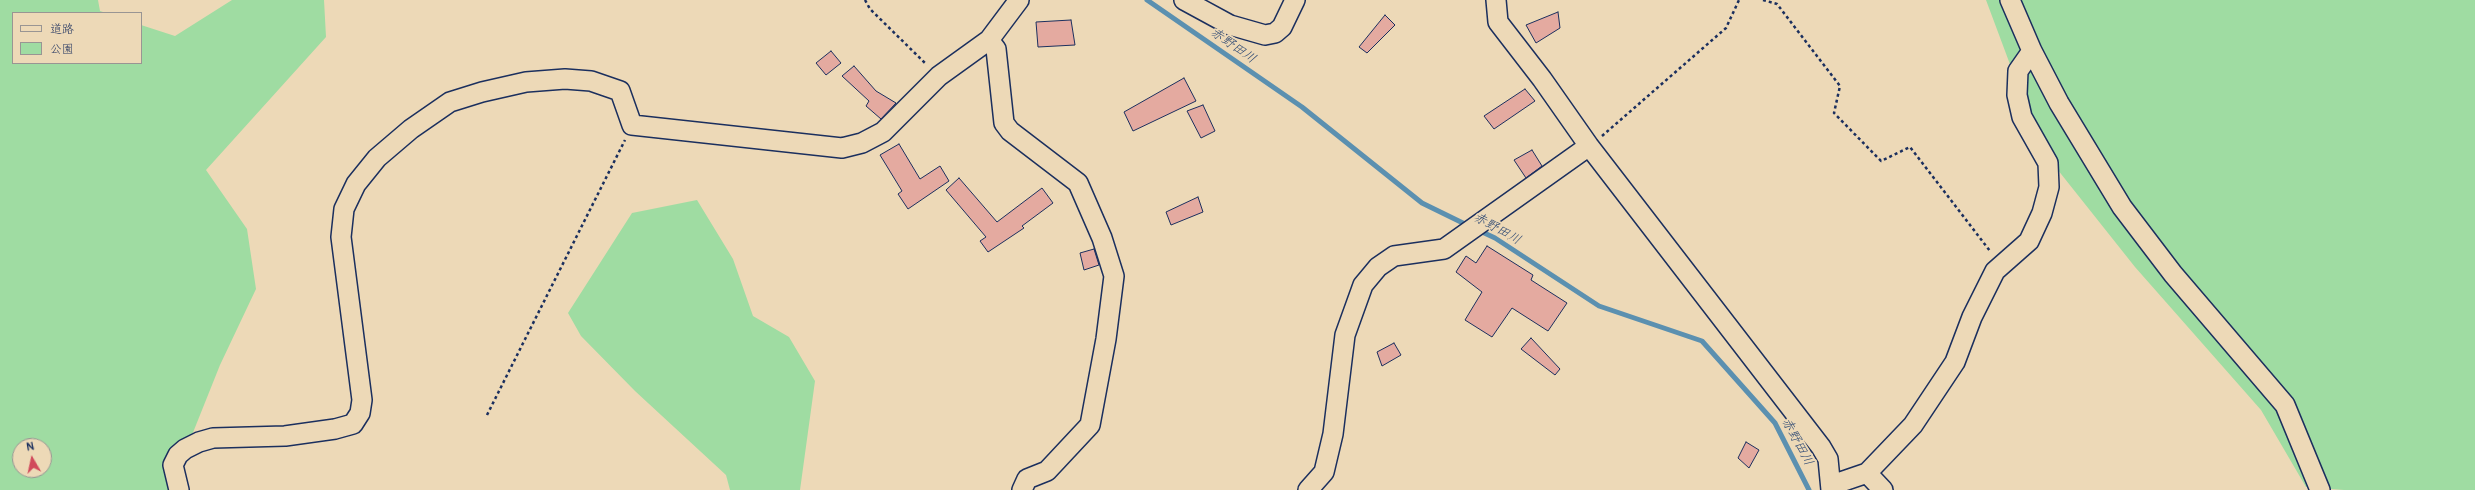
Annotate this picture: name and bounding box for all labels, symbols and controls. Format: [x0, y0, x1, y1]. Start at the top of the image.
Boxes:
legend [12, 12, 142, 64]
text: 道路 [50, 22, 74, 37]
water label: 赤野田川 [1207, 25, 1259, 67]
text: 公園 [50, 42, 74, 57]
water label: 赤野田川 [1470, 210, 1524, 248]
water label: 赤野田川 [1778, 415, 1816, 469]
north arrow [12, 438, 52, 478]
text: N [26, 440, 35, 454]

